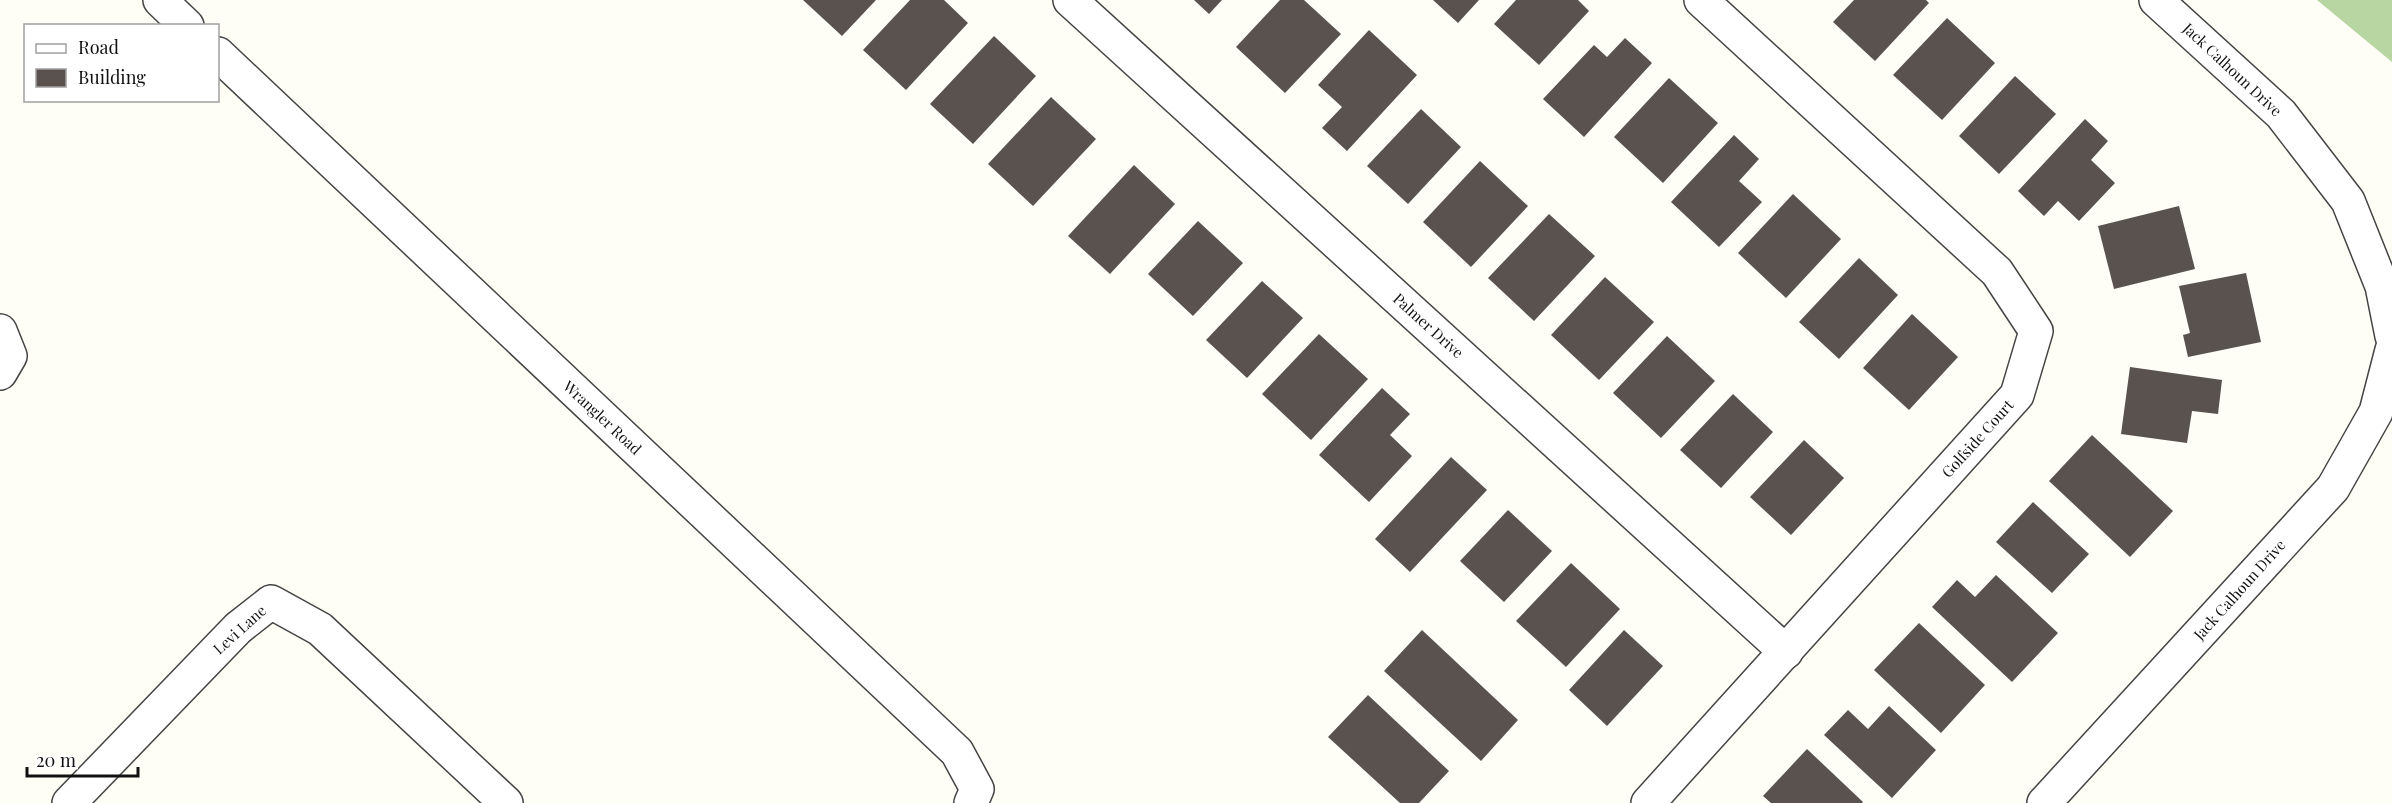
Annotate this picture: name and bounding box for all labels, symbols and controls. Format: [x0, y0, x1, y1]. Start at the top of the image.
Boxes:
street label: Jack Calhoun Drive [2178, 18, 2286, 120]
legend [24, 24, 219, 102]
text: Road [78, 35, 119, 59]
text: Building [78, 65, 146, 89]
street label: Palmer Drive [1389, 288, 1468, 362]
street label: Wrangler Road [559, 375, 646, 459]
street label: Golfside Court [1937, 395, 2018, 482]
street label: Jack Calhoun Drive [2188, 535, 2290, 644]
street label: Levi Lane [209, 600, 270, 658]
scale bar [27, 740, 138, 778]
text: 20 m [36, 748, 76, 772]

